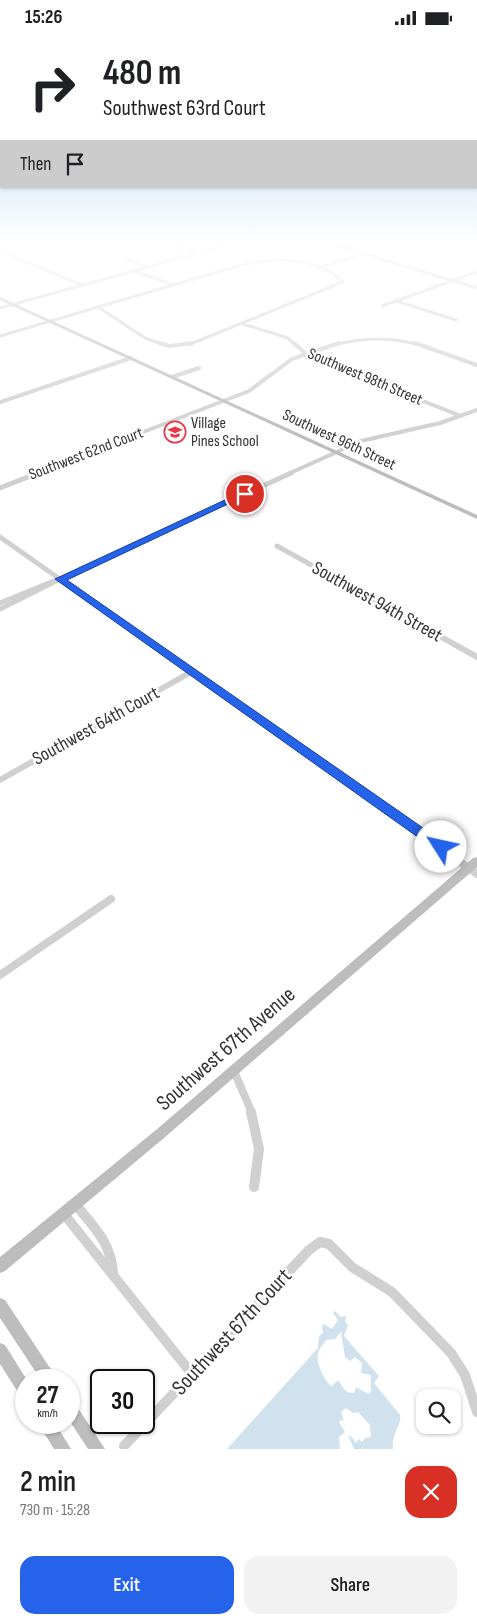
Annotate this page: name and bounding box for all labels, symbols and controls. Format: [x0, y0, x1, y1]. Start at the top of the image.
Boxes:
text: 15:26 [25, 6, 62, 29]
text: 480 m [103, 52, 181, 95]
icon: right [20, 55, 85, 120]
text: Southwest 63rd Court [103, 95, 266, 122]
icon: arrive [61, 150, 89, 178]
text: Then [20, 153, 51, 176]
street label: Southwest 98th Street [305, 344, 425, 410]
street label: Southwest 96th Street [279, 405, 399, 475]
place label: Village Pines School [191, 414, 259, 451]
school or university icon: Village Pines School [163, 420, 187, 444]
street label: Southwest 62nd Court [26, 423, 146, 485]
pin [224, 473, 266, 515]
icon: arrive [231, 480, 259, 508]
street label: Southwest 94th Street [308, 557, 446, 647]
street label: Southwest 64th Court [28, 682, 164, 770]
position arrow [414, 820, 466, 872]
street label: Southwest 67th Avenue [151, 981, 301, 1117]
street label: Southwest 67th Court [166, 1263, 298, 1401]
speed limit sign: 30 [90, 1369, 155, 1434]
text: 27 [37, 1380, 58, 1411]
map controls [416, 1389, 461, 1434]
button: search [416, 1389, 461, 1434]
text: km/h [37, 1406, 58, 1421]
text: 2 min [20, 1464, 76, 1500]
button: close [405, 1466, 457, 1518]
text: 730 m · 15:28 [20, 1501, 90, 1520]
button: Exit [20, 1556, 234, 1614]
button: Share [244, 1556, 457, 1614]

